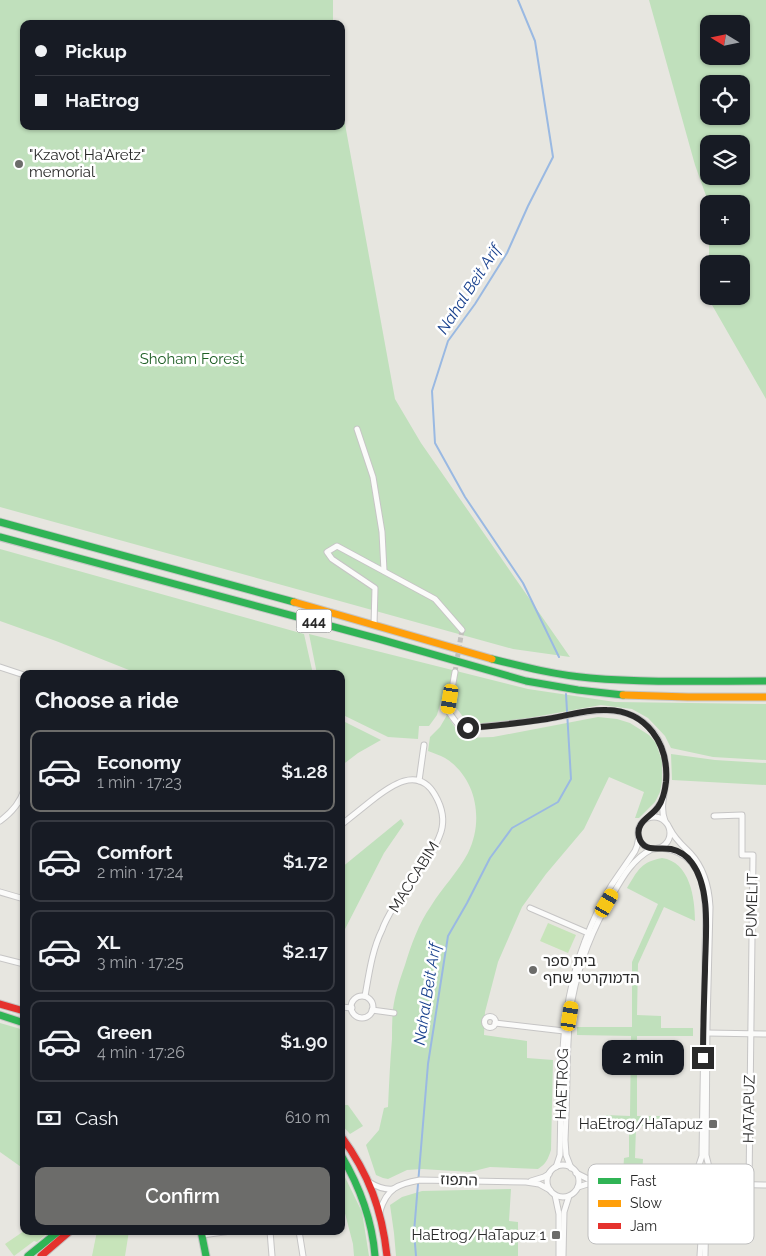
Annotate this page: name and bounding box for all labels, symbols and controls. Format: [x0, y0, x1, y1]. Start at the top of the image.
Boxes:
north arrow [700, 15, 750, 65]
map controls [700, 15, 750, 305]
text: Pickup [65, 40, 127, 62]
button: locate [700, 75, 750, 125]
text: HaEtrog [65, 89, 139, 111]
button: layers [700, 135, 750, 185]
place label: "Kzavot Ha'Aretz" memorial [29, 146, 145, 181]
marker: "Kzavot Ha'Aretz" memorial [13, 158, 25, 170]
button: + [700, 195, 750, 245]
water label: Nahal Beit Arif [433, 239, 506, 337]
button: − [700, 255, 750, 305]
park label: Shoham Forest [140, 350, 244, 368]
road number: 444 [296, 610, 332, 632]
car [440, 683, 459, 715]
text: Choose a ride [35, 687, 179, 713]
route start [457, 717, 479, 739]
icon: car [37, 749, 82, 794]
text: Economy [97, 751, 181, 773]
text: $1.28 [281, 760, 328, 782]
text: 1 min · 17:23 [97, 773, 182, 792]
street label: MACCABIM [385, 838, 443, 916]
icon: car [37, 839, 82, 884]
text: Comfort [97, 841, 172, 863]
text: $1.72 [283, 850, 328, 872]
text: 2 min · 17:24 [97, 863, 184, 882]
street label: PUMELIT [742, 873, 762, 937]
car [593, 886, 620, 920]
icon: car [37, 929, 82, 974]
text: XL [97, 931, 120, 953]
text: $2.17 [282, 940, 328, 962]
water label: Nahal Beit Arif [410, 940, 445, 1046]
place label: בית ספר הדמוקרטי שחף [543, 952, 640, 987]
text: 3 min · 17:25 [97, 953, 184, 972]
marker: בית ספר הדמוקרטי שחף [527, 964, 539, 976]
car [560, 1000, 579, 1032]
icon: car [37, 1019, 82, 1064]
text: Green [97, 1021, 152, 1043]
text: $1.90 [280, 1030, 328, 1052]
callout: 2 min [603, 1040, 686, 1076]
text: 4 min · 17:26 [97, 1043, 185, 1062]
route end [692, 1047, 714, 1069]
street label: HAETROG [552, 1048, 572, 1120]
text: 2 min [623, 1048, 664, 1067]
street label: HATAPUZ [739, 1075, 759, 1143]
icon: cash [35, 1104, 63, 1132]
text: Cash [75, 1107, 119, 1129]
text: 610 m [285, 1108, 330, 1127]
place label: HaEtrog/HaTapuz [579, 1115, 703, 1133]
marker: HaEtrog/HaTapuz [707, 1118, 719, 1130]
legend [588, 1164, 754, 1244]
button: Confirm [35, 1167, 330, 1225]
street label: התפוז [440, 1170, 478, 1190]
text: Fast [630, 1173, 657, 1189]
text: Slow [630, 1195, 662, 1211]
text: Jam [630, 1218, 657, 1234]
place label: HaEtrog/HaTapuz 1 [411, 1226, 547, 1244]
marker: HaEtrog/HaTapuz 1 [550, 1229, 562, 1241]

